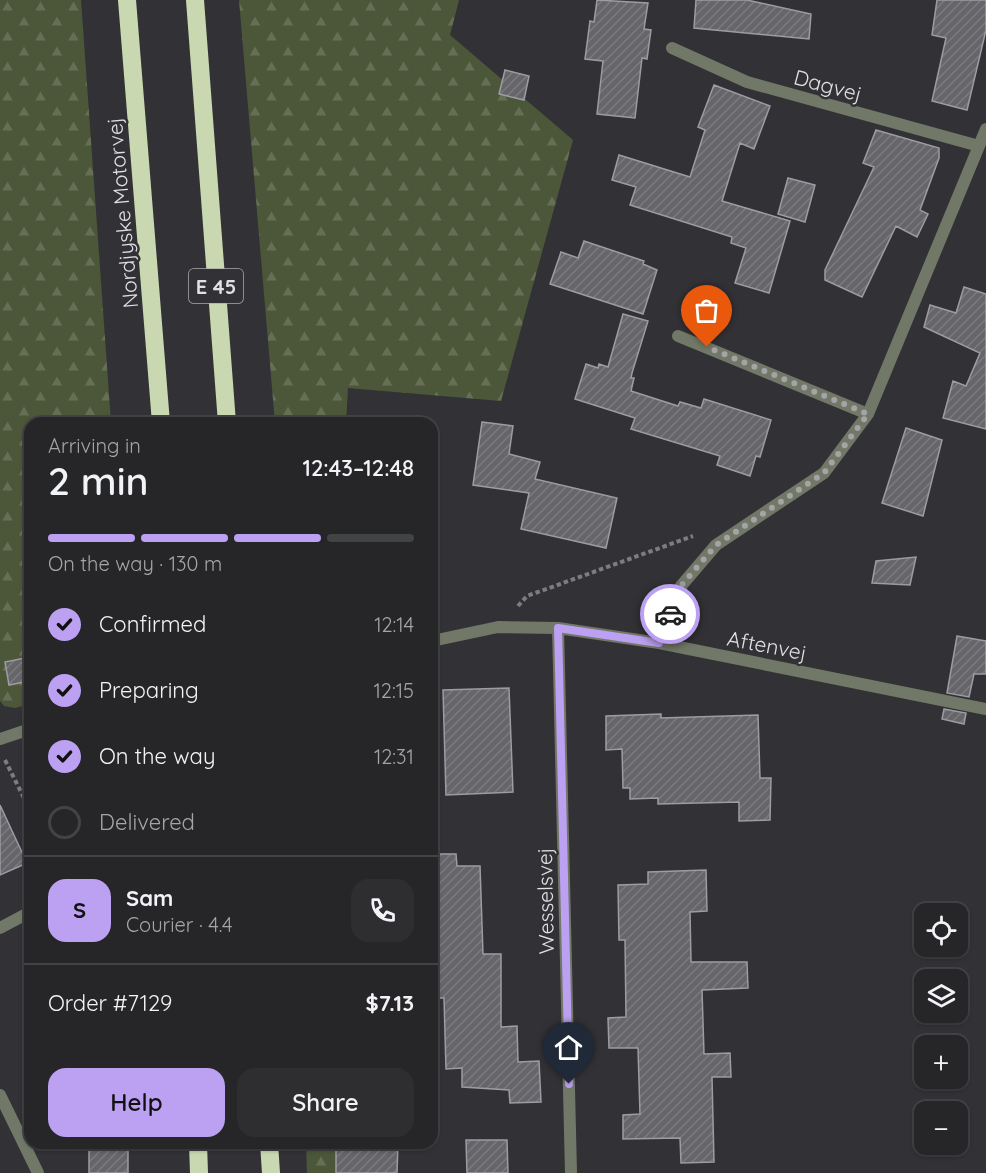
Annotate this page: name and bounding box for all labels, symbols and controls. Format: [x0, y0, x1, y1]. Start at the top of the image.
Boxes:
street label: Dagvej [791, 63, 865, 107]
street label: Nordjyske Motorvej [101, 117, 143, 309]
road number: E 45 [189, 269, 243, 303]
pin [681, 285, 732, 347]
icon: bag [690, 294, 723, 327]
text: Arriving in [48, 433, 141, 458]
text: 12:43–12:48 [303, 454, 414, 482]
text: 2 min [48, 456, 149, 505]
text: On the way · 130 m [48, 551, 222, 576]
courier [640, 584, 700, 644]
icon: car [654, 598, 687, 631]
icon: check [48, 608, 81, 641]
text: Confirmed [99, 610, 206, 638]
text: 12:14 [374, 612, 414, 637]
street label: Aftenvej [725, 625, 809, 665]
icon: check [48, 674, 81, 707]
text: Preparing [99, 676, 199, 704]
text: 12:15 [373, 678, 414, 703]
icon: check [48, 740, 81, 773]
text: On the way [99, 742, 215, 770]
text: 12:31 [374, 744, 414, 769]
text: Delivered [99, 808, 195, 836]
street label: Wesselsvej [531, 847, 559, 955]
button: phone [351, 879, 414, 942]
text: Sam [126, 884, 173, 912]
text: S [73, 896, 86, 924]
map controls [914, 903, 968, 1155]
button: locate [914, 903, 968, 957]
text: Courier · 4.4 [126, 912, 232, 937]
button: layers [914, 969, 968, 1023]
text: Order #7129 [48, 989, 172, 1017]
text: $7.13 [366, 989, 414, 1017]
pin [543, 1022, 594, 1084]
icon: home [552, 1031, 585, 1064]
button: + [914, 1035, 968, 1089]
button: Help [48, 1068, 225, 1137]
button: Share [237, 1068, 414, 1137]
button: − [914, 1101, 968, 1155]

